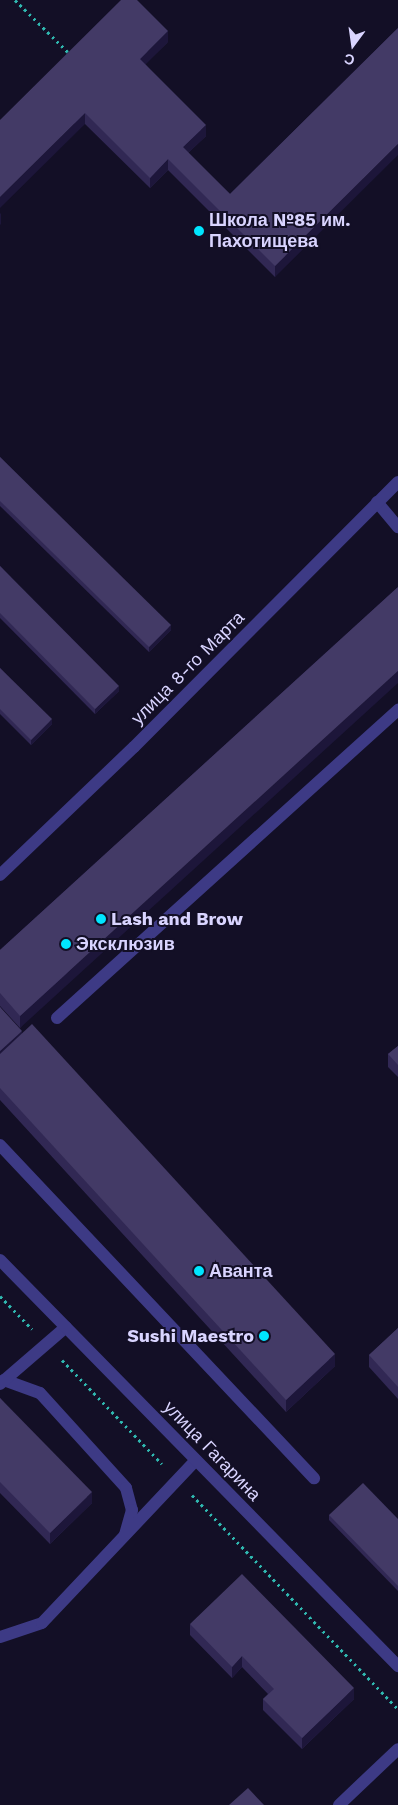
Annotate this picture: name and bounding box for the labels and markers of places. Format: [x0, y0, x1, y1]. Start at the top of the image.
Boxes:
place label: Школа №85 им. Пахотищева [209, 210, 350, 252]
marker: Школа №85 им. Пахотищева [193, 225, 205, 237]
place label: Lash and Brow [111, 908, 243, 930]
marker: Lash and Brow [95, 913, 107, 925]
place label: Эксклюзив [76, 933, 175, 955]
marker: Эксклюзив [60, 938, 72, 950]
place label: Аванта [209, 1260, 273, 1282]
marker: Аванта [193, 1265, 205, 1277]
place label: Sushi Maestro [127, 1325, 254, 1347]
marker: Sushi Maestro [258, 1330, 270, 1342]

